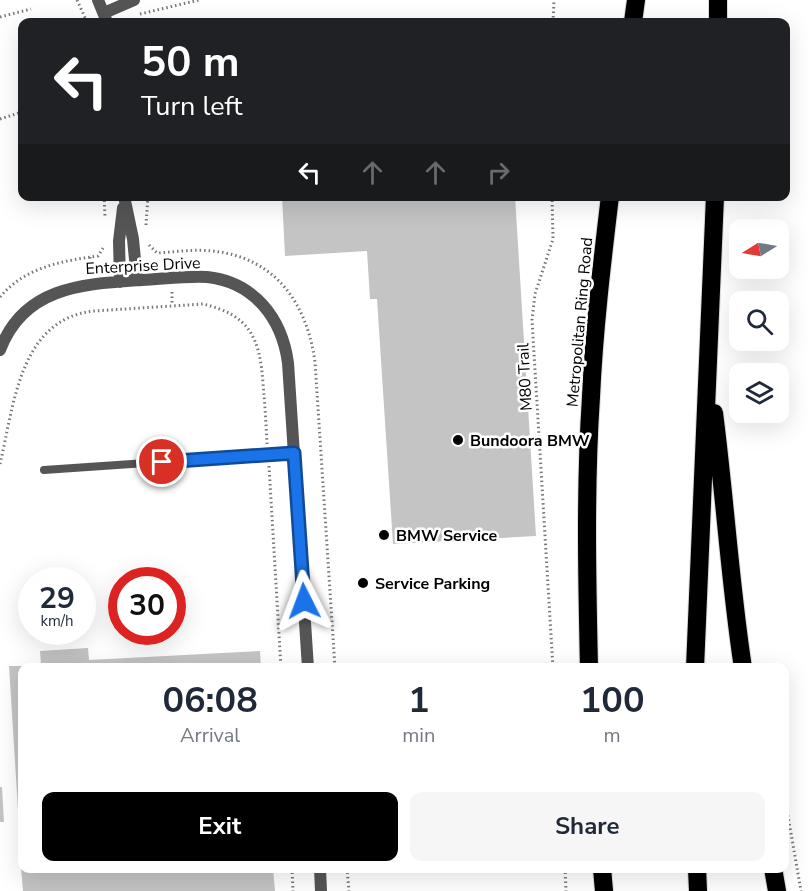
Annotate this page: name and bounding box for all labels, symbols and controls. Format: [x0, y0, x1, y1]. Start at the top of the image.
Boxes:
text: 50 m [141, 34, 240, 91]
icon: left [42, 42, 120, 120]
text: Turn left [141, 88, 242, 125]
icon: left [293, 156, 326, 189]
icon: ahead [356, 156, 389, 189]
icon: ahead [419, 156, 452, 189]
icon: right [482, 156, 515, 189]
north arrow [729, 219, 789, 279]
map controls [729, 219, 789, 423]
street label: Metropolitan Ring Road [562, 236, 598, 408]
street label: Enterprise Drive [85, 252, 201, 280]
button: search [729, 291, 789, 351]
street label: M80 Trail [512, 342, 538, 411]
button: layers [729, 363, 789, 423]
place label: Bundoora BMW [470, 430, 590, 452]
marker: Bundoora BMW [451, 433, 465, 447]
pin [136, 436, 187, 487]
icon: arrive [145, 445, 178, 478]
place label: BMW Service [396, 525, 497, 547]
marker: BMW Service [377, 528, 391, 542]
speed limit sign: 30 [108, 567, 186, 645]
position arrow [272, 569, 336, 633]
place label: Service Parking [375, 573, 490, 595]
marker: Service Parking [356, 576, 370, 590]
text: 29 [39, 578, 75, 619]
text: km/h [40, 611, 74, 631]
text: 06:08 [162, 676, 258, 725]
text: 1 [408, 676, 430, 725]
text: 100 [580, 676, 645, 725]
text: Arrival [180, 722, 240, 749]
text: min [402, 722, 435, 749]
text: m [604, 722, 621, 749]
button: Exit [42, 792, 398, 861]
button: Share [410, 792, 765, 861]

